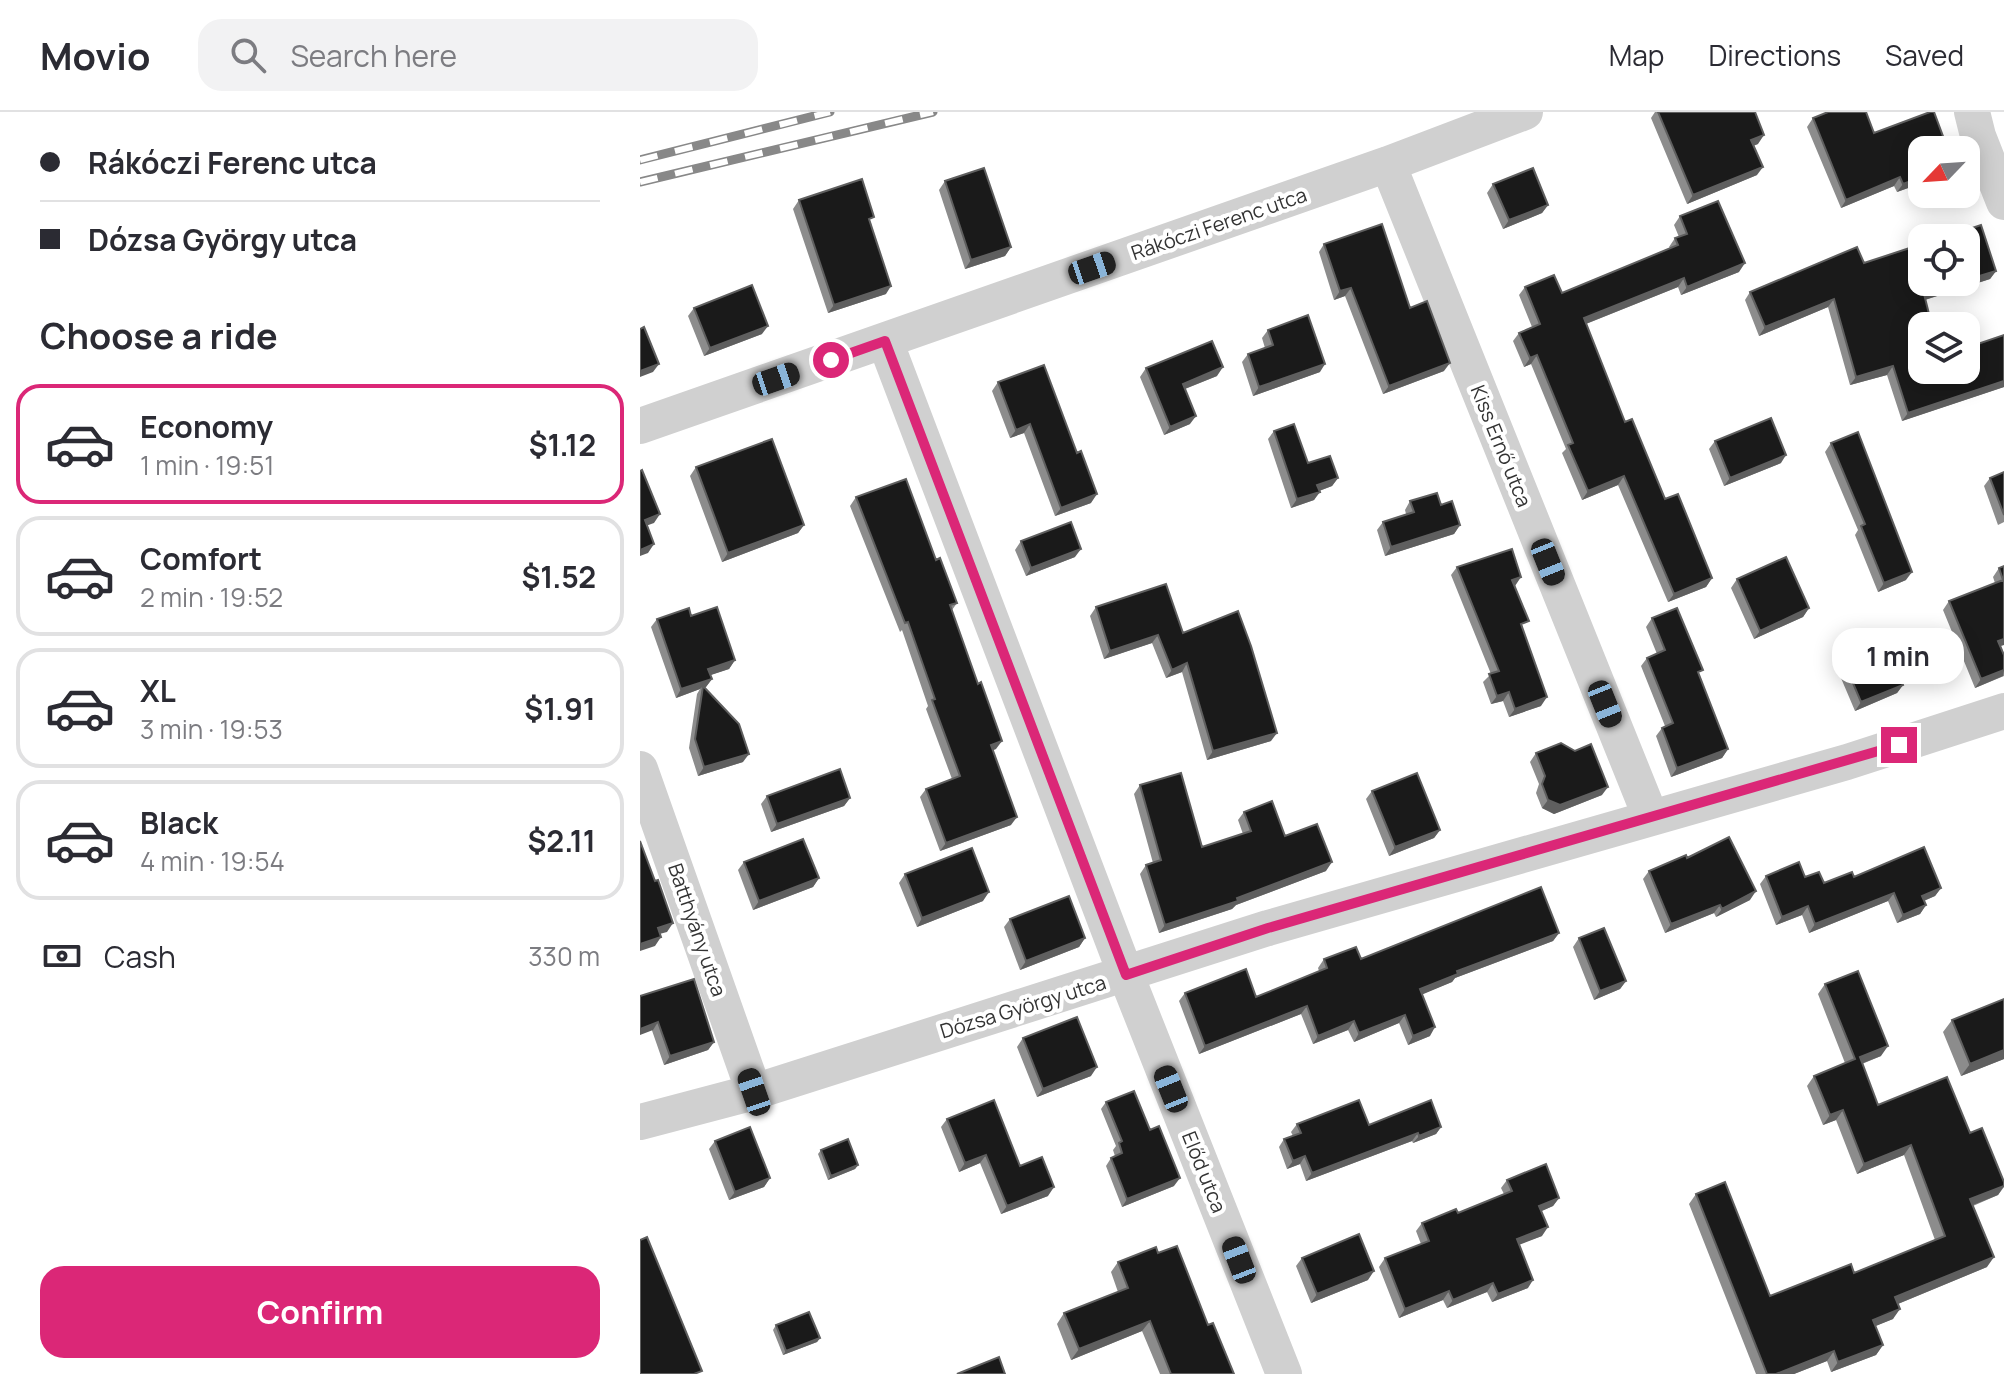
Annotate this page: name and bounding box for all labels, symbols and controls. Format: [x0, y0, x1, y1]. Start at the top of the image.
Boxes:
search box [198, 19, 758, 91]
text: Movio [40, 29, 150, 81]
icon: search [226, 33, 270, 77]
text: Search here [290, 35, 457, 76]
text: Map [1609, 36, 1664, 74]
text: Directions [1708, 36, 1841, 74]
text: Saved [1885, 36, 1964, 74]
north arrow [1908, 136, 1980, 208]
map controls [1908, 136, 1980, 384]
text: Rákóczi Ferenc utca [88, 142, 377, 183]
street label: Rákóczi Ferenc utca [1127, 181, 1310, 266]
text: Dózsa György utca [88, 219, 357, 260]
button: locate [1908, 224, 1980, 296]
car [1065, 249, 1119, 287]
text: Choose a ride [40, 311, 278, 360]
button: layers [1908, 312, 1980, 384]
route start [813, 342, 849, 378]
car [749, 360, 803, 398]
street label: Kiss Ernő utca [1465, 381, 1538, 511]
text: Economy [140, 406, 273, 447]
icon: car [44, 408, 116, 480]
text: $1.12 [529, 424, 596, 465]
text: 1 min · 19:51 [140, 447, 274, 483]
car [1528, 535, 1568, 589]
text: Comfort [140, 538, 262, 579]
icon: car [44, 540, 116, 612]
text: $1.52 [521, 556, 596, 597]
text: 2 min · 19:52 [140, 579, 283, 615]
callout: 1 min [1833, 629, 1965, 685]
text: 1 min [1866, 638, 1930, 674]
text: XL [140, 670, 176, 711]
icon: car [44, 672, 116, 744]
car [1585, 677, 1625, 731]
text: $1.91 [524, 688, 596, 729]
text: 3 min · 19:53 [140, 711, 283, 747]
route end [1881, 727, 1917, 763]
text: Black [140, 802, 218, 843]
icon: car [44, 804, 116, 876]
text: $2.11 [528, 820, 596, 861]
text: 4 min · 19:54 [140, 843, 285, 879]
street label: Batthyány utca [662, 860, 733, 1000]
icon: cash [40, 934, 84, 978]
text: Cash [104, 936, 176, 977]
text: 330 m [528, 938, 600, 974]
street label: Dózsa György utca [937, 968, 1109, 1045]
car [1151, 1062, 1191, 1116]
car [735, 1065, 773, 1119]
street label: Előd utca [1176, 1127, 1233, 1216]
car [1219, 1233, 1259, 1287]
button: Confirm [40, 1266, 600, 1358]

